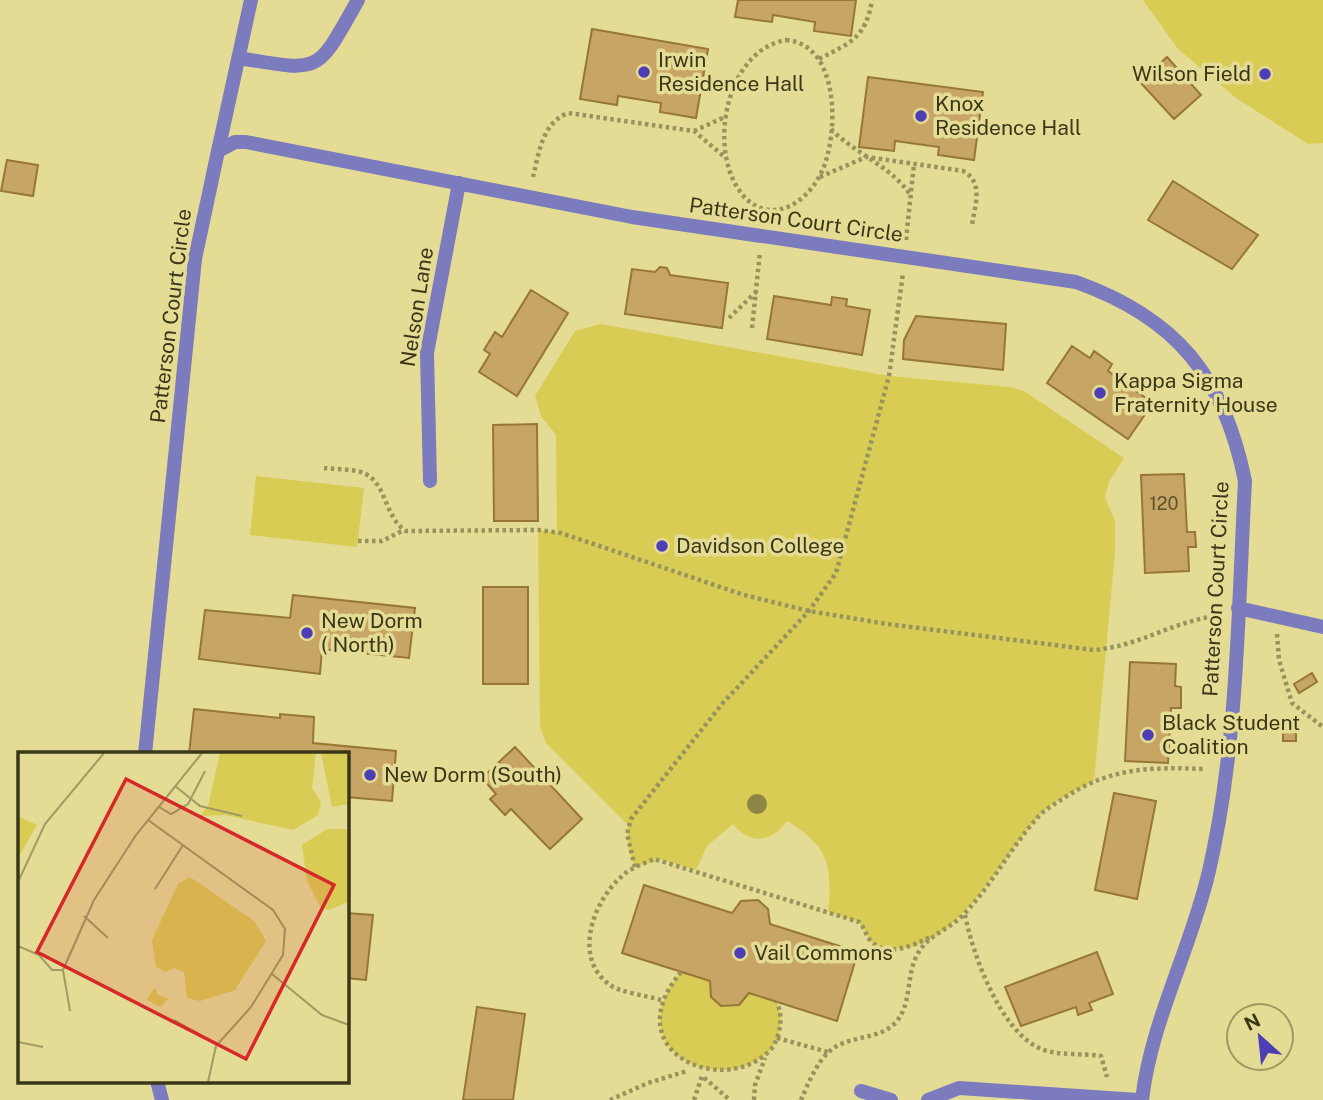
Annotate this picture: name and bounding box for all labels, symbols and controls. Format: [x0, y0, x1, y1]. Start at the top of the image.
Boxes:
place label: Irwin Residence Hall [658, 47, 804, 96]
place label: Wilson Field [1132, 61, 1251, 86]
marker: Irwin Residence Hall [636, 64, 652, 80]
marker: Wilson Field [1257, 66, 1273, 82]
place label: Knox Residence Hall [935, 91, 1081, 140]
marker: Knox Residence Hall [913, 108, 929, 124]
street label: Patterson Court Circle [688, 192, 905, 247]
street label: Patterson Court Circle [145, 207, 196, 425]
street label: Nelson Lane [395, 245, 438, 369]
place label: Kappa Sigma Fraternity House [1114, 368, 1278, 417]
marker: Kappa Sigma Fraternity House [1092, 385, 1108, 401]
street label: Patterson Court Circle [1197, 481, 1234, 697]
house number: 120 [1149, 493, 1179, 514]
place label: Davidson College [676, 533, 845, 558]
marker: Davidson College [654, 538, 670, 554]
place label: New Dorm ( North) [321, 608, 423, 657]
marker: New Dorm ( North) [299, 625, 315, 641]
place label: Black Student Coalition [1162, 710, 1300, 759]
marker: Black Student Coalition [1140, 727, 1156, 743]
inset map [18, 752, 348, 1082]
place label: New Dorm (South) [384, 762, 562, 787]
marker: New Dorm (South) [362, 767, 378, 783]
place label: Vail Commons [754, 940, 893, 965]
marker: Vail Commons [732, 945, 748, 961]
north arrow [1225, 1002, 1295, 1072]
text: N [1241, 1009, 1264, 1035]

